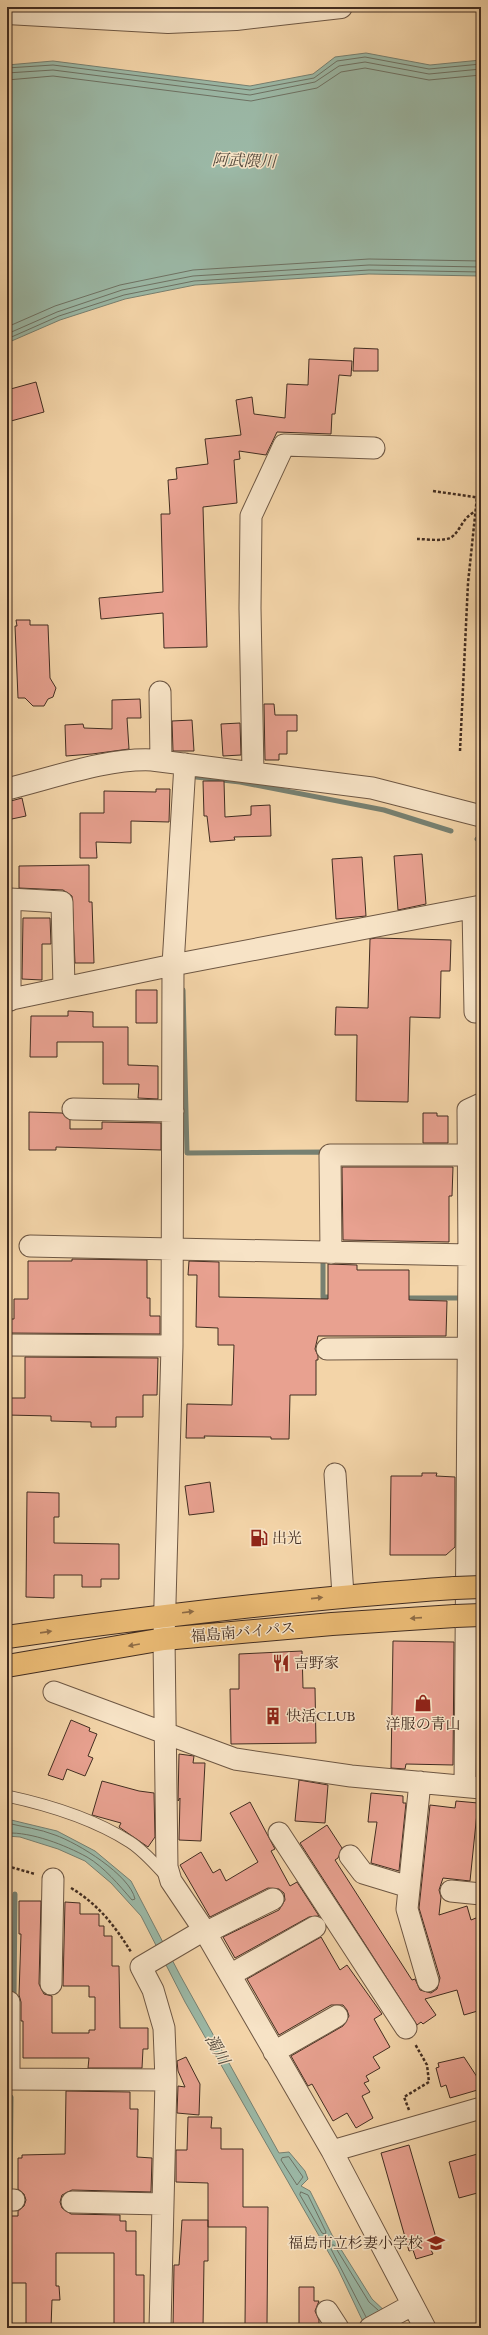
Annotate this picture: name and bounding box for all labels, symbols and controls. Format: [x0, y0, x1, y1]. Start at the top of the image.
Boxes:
water label: 阿武隈川 [212, 149, 278, 172]
fuel station icon: 出光 [249, 1528, 269, 1548]
place label: 出光 [272, 1528, 302, 1547]
one-way arrow [311, 1595, 324, 1601]
one-way arrow [182, 1609, 194, 1615]
one-way arrow [410, 1615, 422, 1622]
street label: 福島南バイパス [190, 1617, 296, 1646]
one-way arrow [40, 1629, 52, 1635]
one-way arrow [128, 1642, 140, 1648]
restaurant icon: 吉野家 [271, 1653, 291, 1673]
place label: 吉野家 [294, 1653, 339, 1672]
shop icon: 洋服の青山 [413, 1693, 433, 1713]
building icon: 快活CLUB [263, 1706, 283, 1726]
place label: 快活CLUB [286, 1706, 355, 1725]
place label: 洋服の青山 [385, 1714, 461, 1733]
water label: 濁川 [200, 2030, 236, 2070]
place label: 福島市立杉妻小学校 [288, 2233, 423, 2252]
school or university icon: 福島市立杉妻小学校 [426, 2233, 446, 2253]

